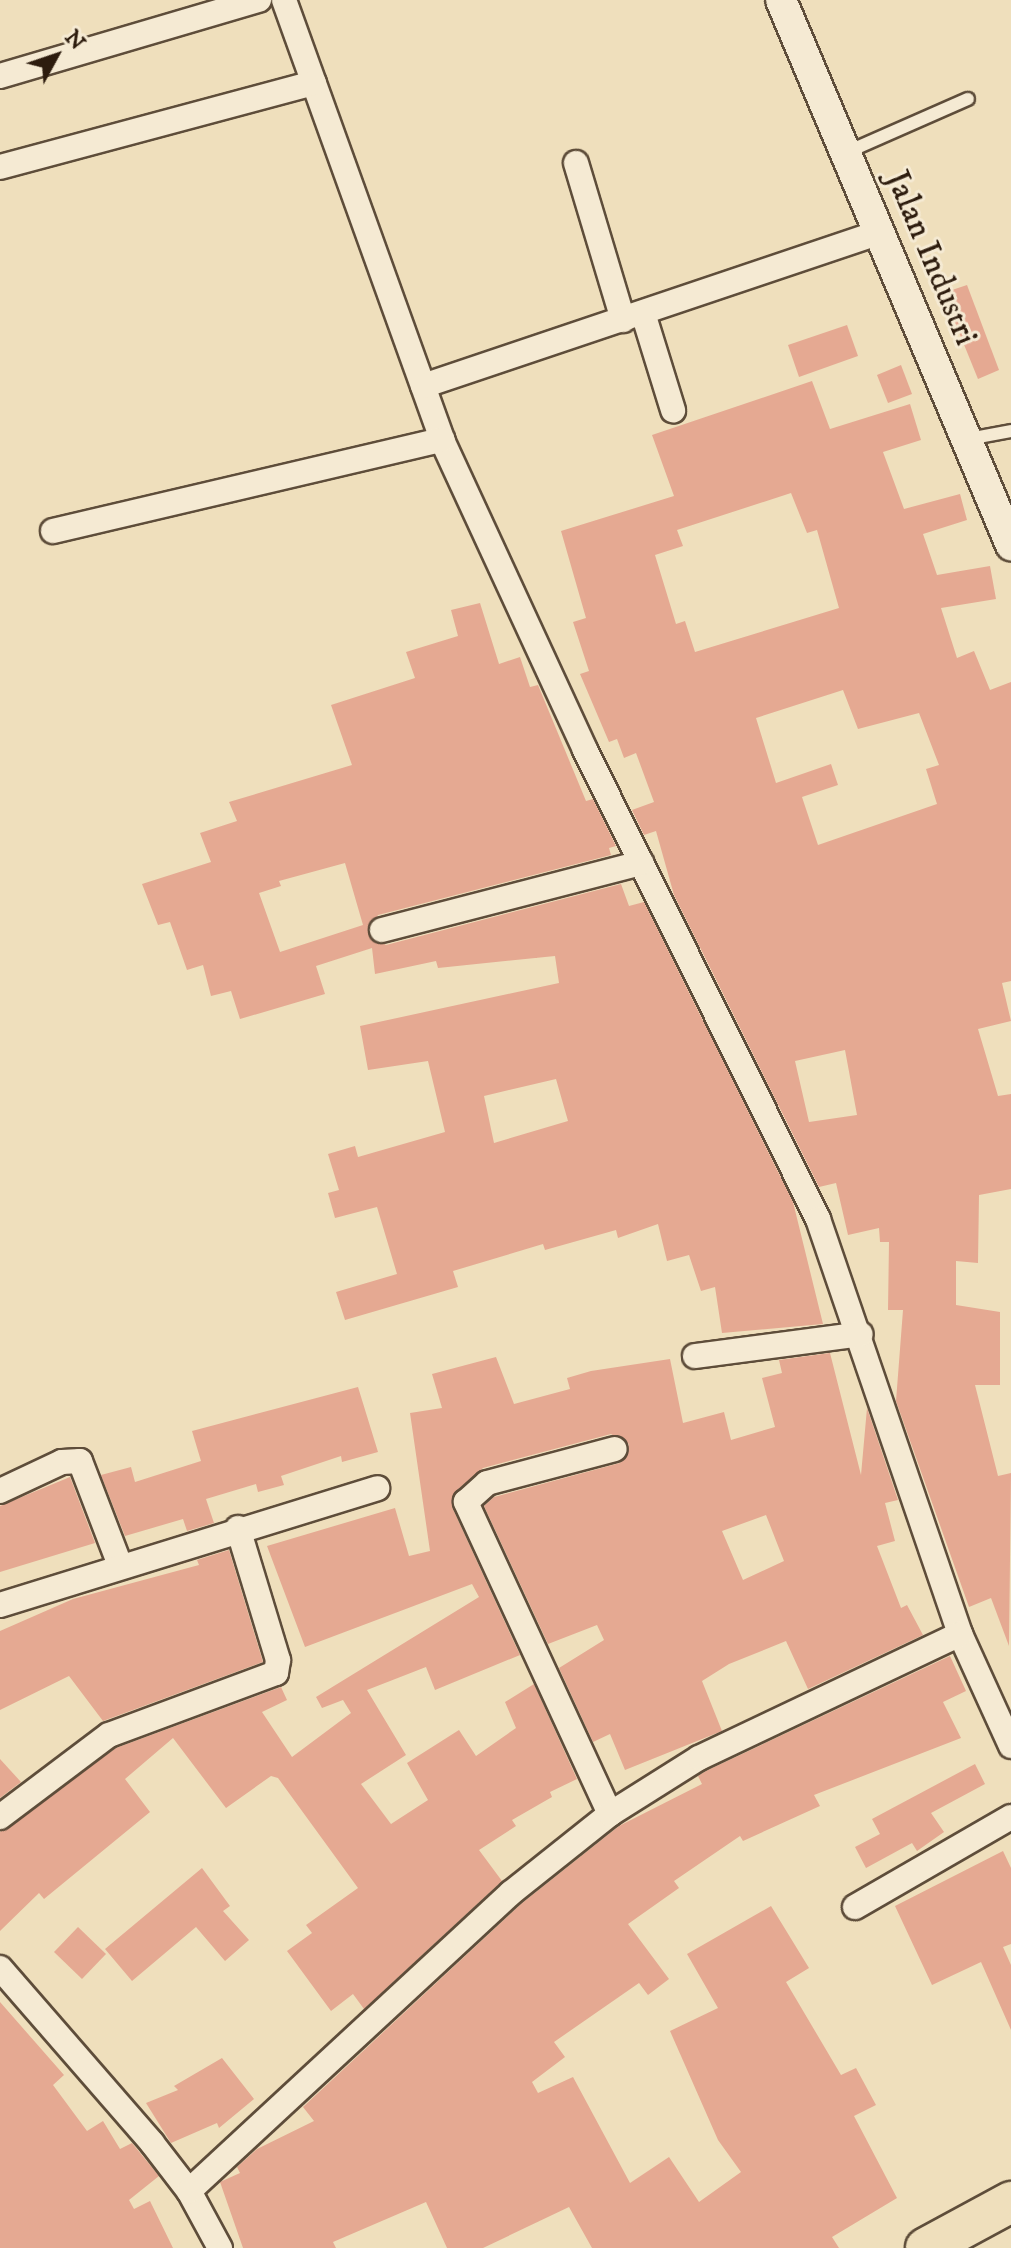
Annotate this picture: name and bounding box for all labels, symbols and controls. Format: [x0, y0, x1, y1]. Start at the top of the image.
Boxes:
north arrow [16, 16, 96, 96]
text: N [59, 25, 91, 56]
street label: Jalan Industri [876, 165, 986, 351]

